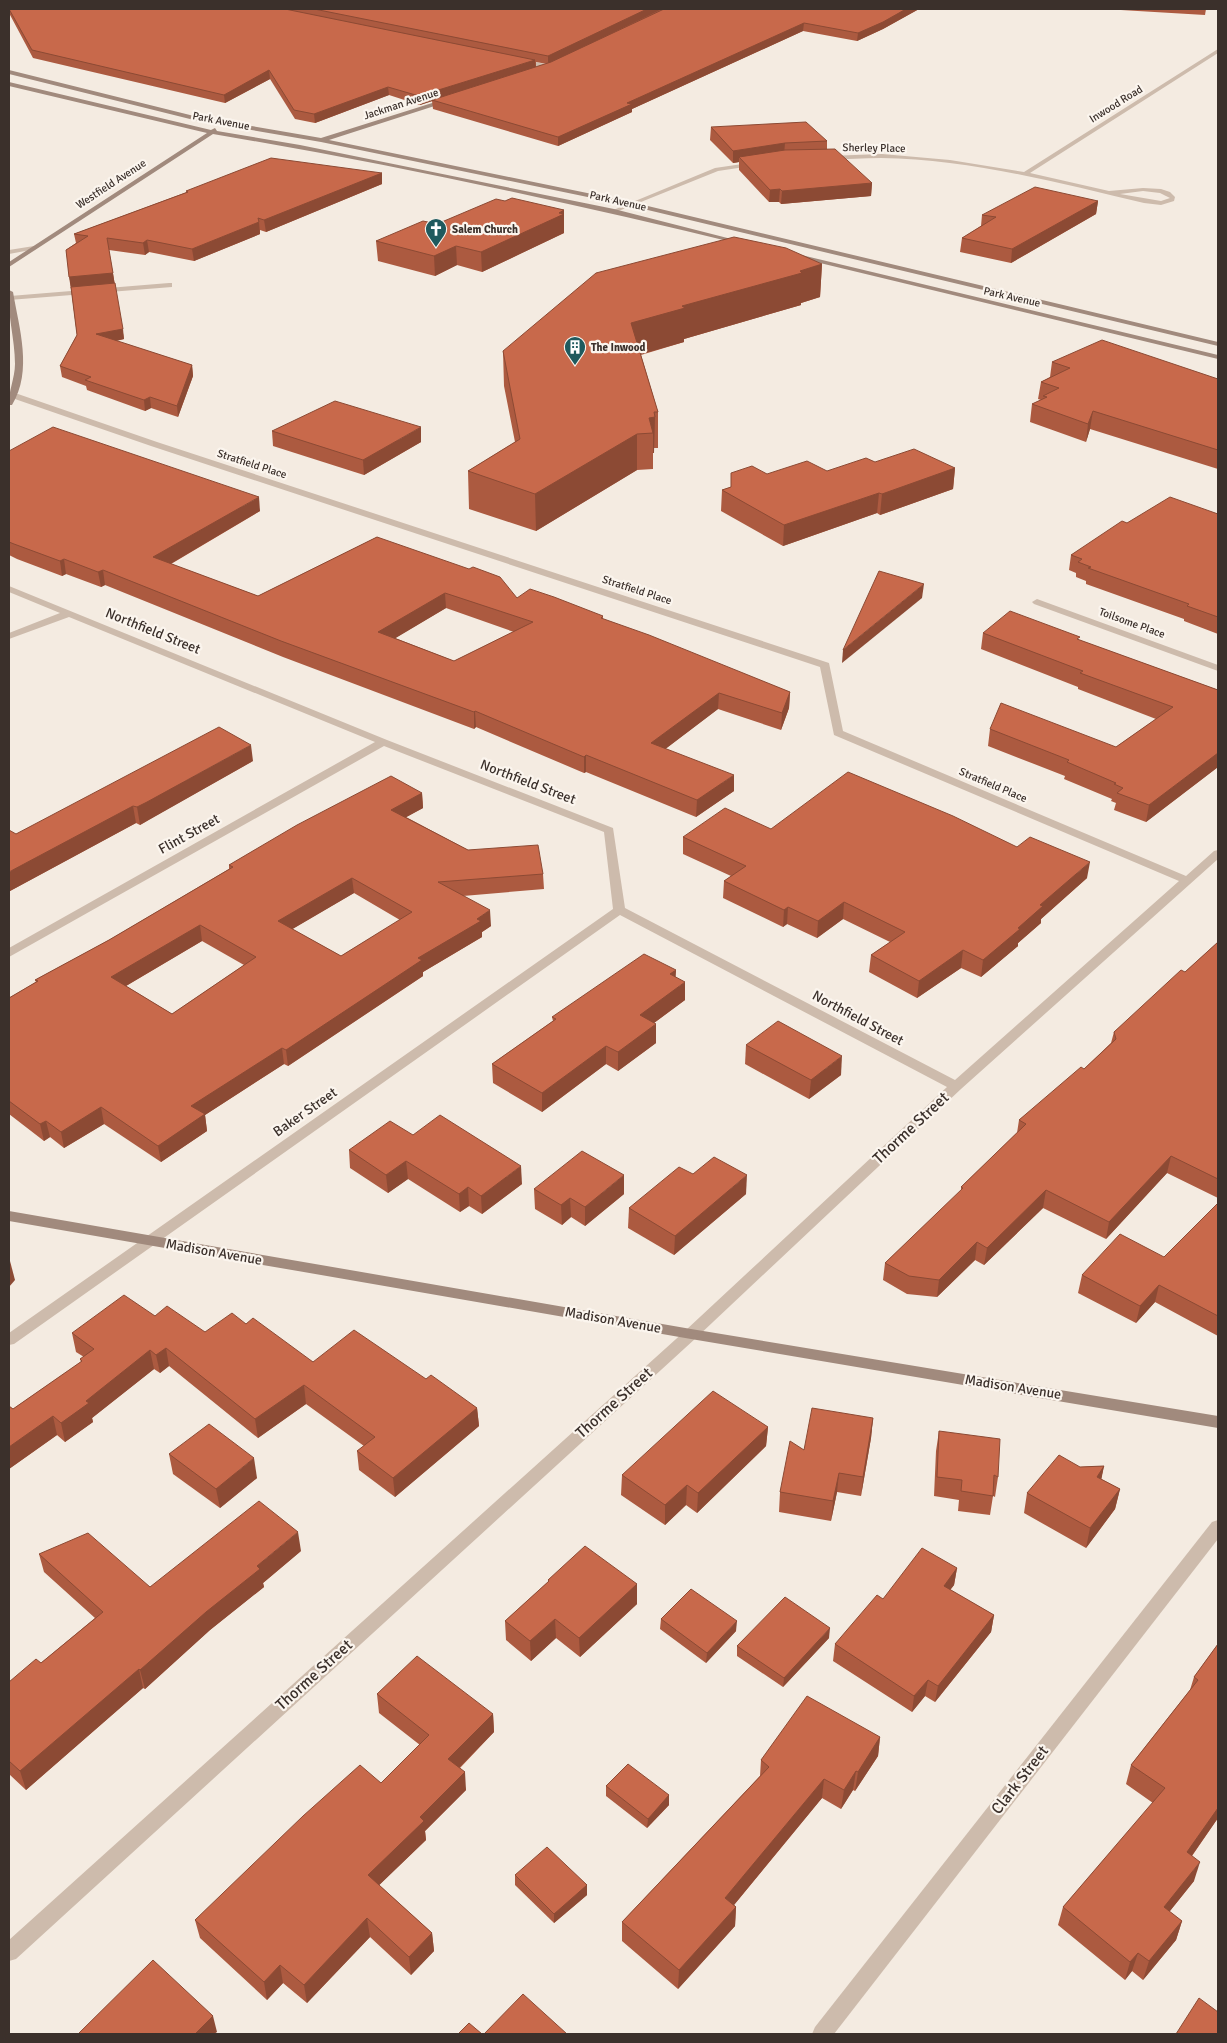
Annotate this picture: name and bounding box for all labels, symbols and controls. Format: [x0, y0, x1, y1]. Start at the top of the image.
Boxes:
street label: Inwood Road [1087, 82, 1145, 125]
street label: Jackman Avenue [362, 86, 440, 122]
street label: Park Avenue [191, 109, 251, 133]
street label: Sherley Place [842, 141, 906, 155]
street label: Westfield Avenue [73, 156, 149, 212]
street label: Park Avenue [588, 188, 648, 214]
church icon: Salem Church [424, 217, 448, 248]
place label: Salem Church [452, 223, 518, 236]
street label: Park Avenue [982, 284, 1042, 310]
building icon: The Inwood [563, 335, 587, 366]
place label: The Inwood [591, 341, 646, 354]
street label: Stratfield Place [216, 447, 288, 481]
street label: Stratfield Place [601, 573, 673, 607]
street label: Northfield Street [103, 604, 203, 658]
street label: Toilsome Place [1097, 605, 1167, 641]
street label: Northfield Street [478, 756, 578, 808]
street label: Stratfield Place [957, 765, 1029, 805]
street label: Flint Street [155, 810, 223, 858]
street label: Northfield Street [809, 987, 907, 1049]
street label: Baker Street [270, 1084, 340, 1140]
street label: Thorme Street [869, 1087, 953, 1168]
street label: Madison Avenue [165, 1235, 263, 1269]
street label: Madison Avenue [564, 1303, 662, 1337]
street label: Thorme Street [571, 1363, 657, 1443]
street label: Madison Avenue [964, 1371, 1062, 1403]
street label: Thorme Street [271, 1635, 357, 1715]
street label: Clark Street [987, 1741, 1053, 1818]

